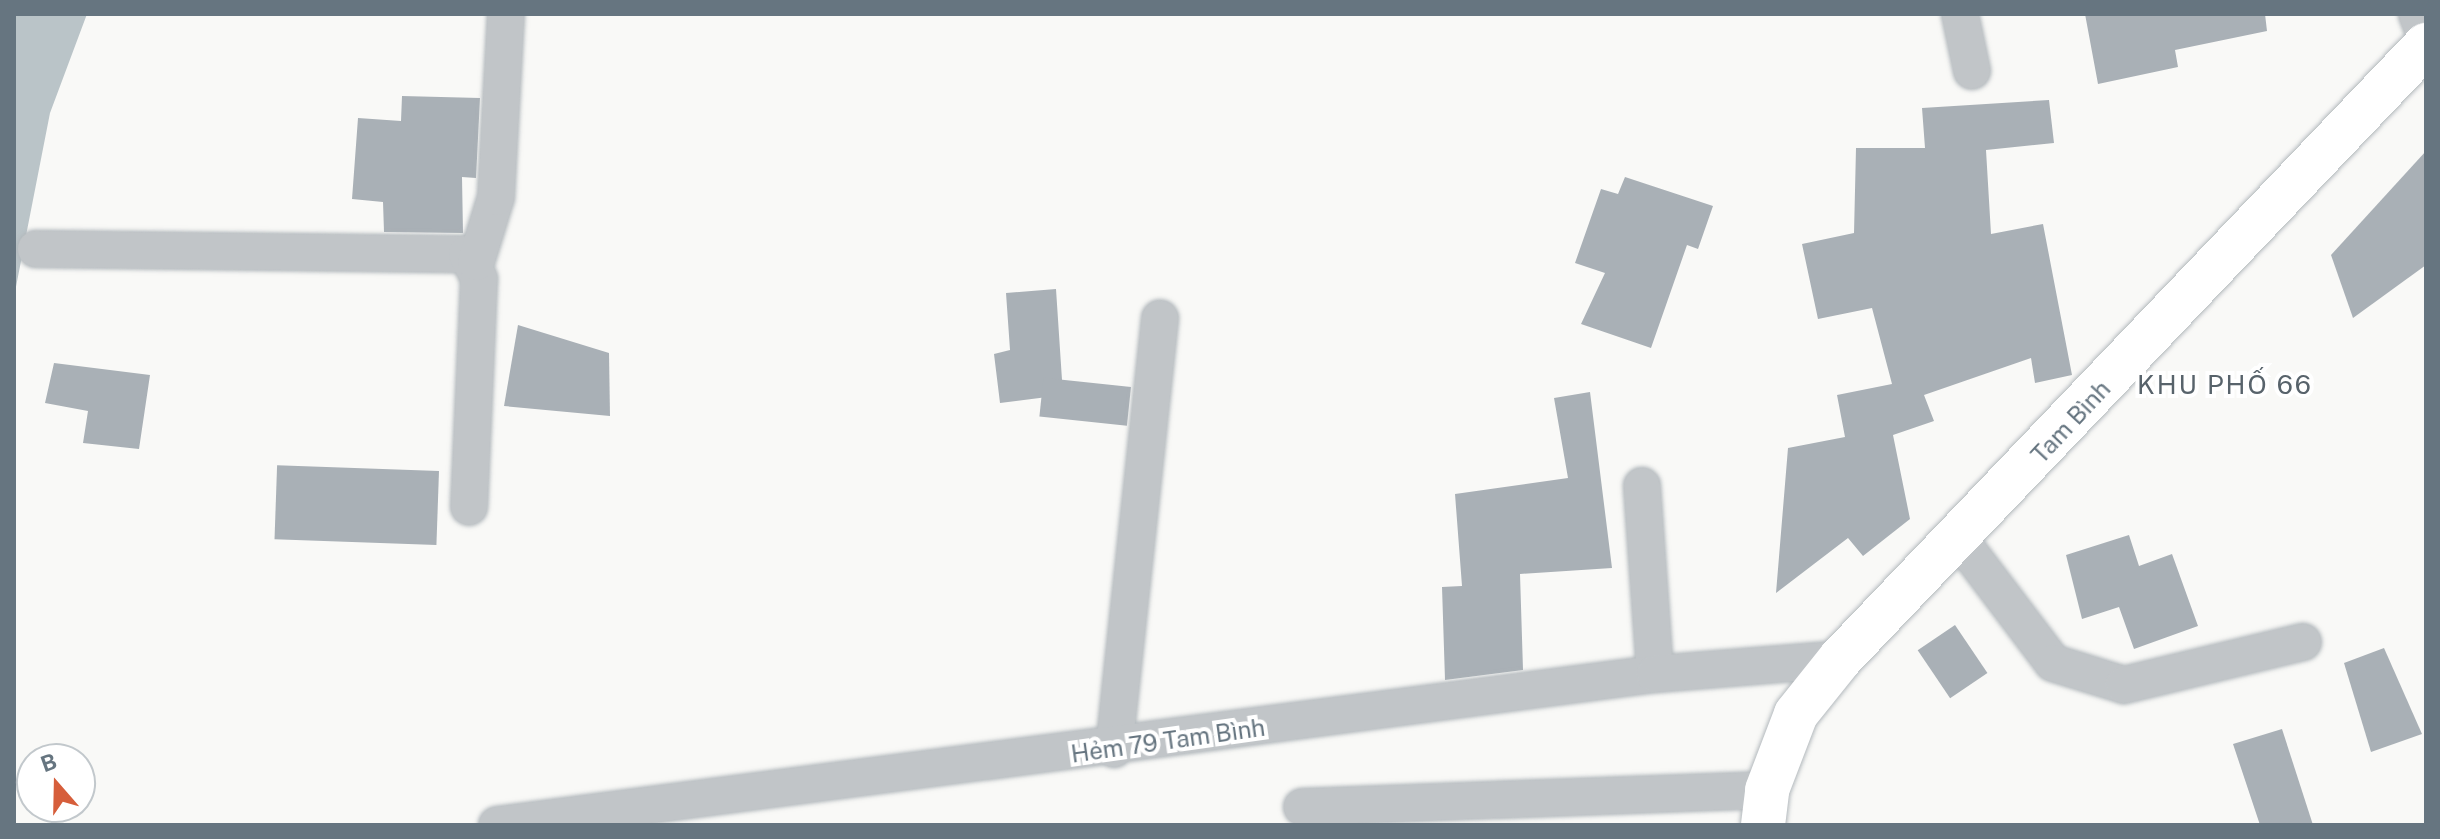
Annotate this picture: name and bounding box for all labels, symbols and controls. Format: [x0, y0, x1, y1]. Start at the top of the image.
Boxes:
district label: KHU PHỐ 66 [2137, 369, 2313, 401]
street label: Tam Bình [2026, 375, 2116, 469]
street label: Hẻm 79 Tam Bình [1069, 713, 1267, 769]
north arrow [16, 743, 96, 823]
text: B [37, 748, 60, 777]

